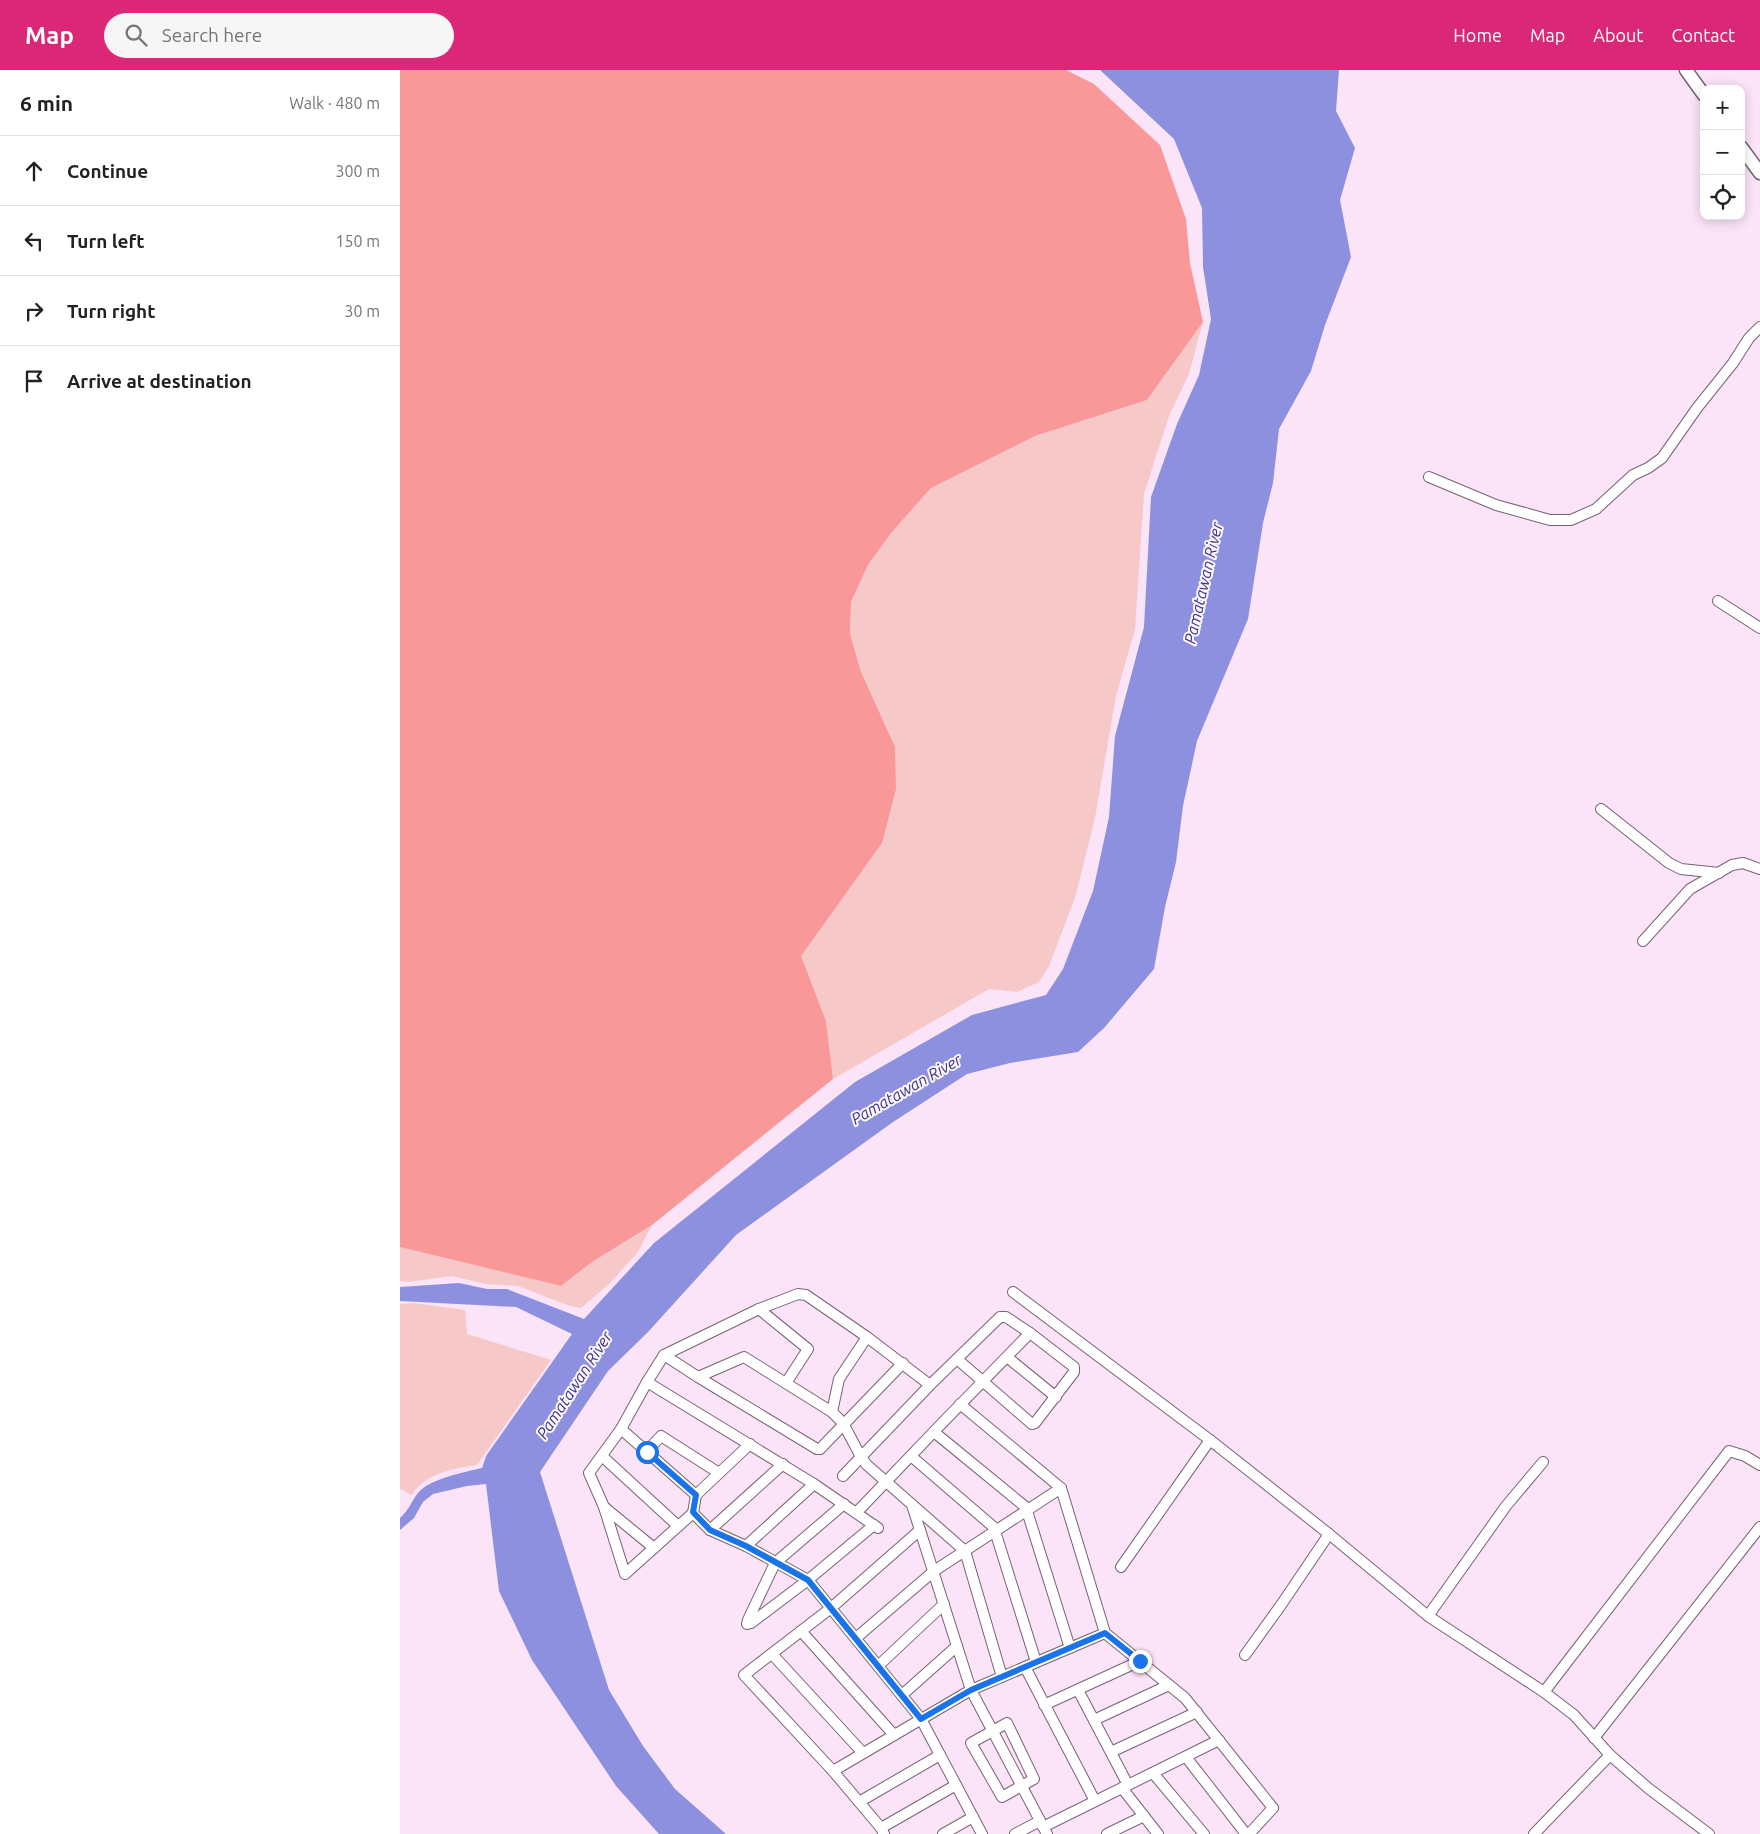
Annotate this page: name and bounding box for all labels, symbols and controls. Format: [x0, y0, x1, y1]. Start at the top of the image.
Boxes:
search box [104, 13, 454, 58]
icon: search [122, 21, 150, 49]
text: Map [25, 22, 74, 49]
text: Search here [162, 24, 262, 46]
text: Home [1453, 25, 1502, 45]
text: Map [1530, 25, 1565, 45]
text: About [1593, 25, 1643, 45]
text: Contact [1671, 25, 1735, 45]
map controls [1700, 85, 1745, 220]
button: + [1700, 85, 1745, 130]
text: 6 min [20, 91, 73, 115]
text: Walk · 480 m [289, 94, 380, 112]
button: − [1700, 130, 1745, 175]
icon: ahead [20, 157, 48, 185]
text: Continue [67, 160, 148, 182]
text: 300 m [335, 162, 380, 180]
button: locate [1700, 175, 1745, 220]
icon: left [20, 227, 48, 255]
text: Turn left [67, 230, 145, 252]
text: 150 m [335, 232, 380, 250]
icon: right [20, 297, 48, 325]
text: Turn right [67, 300, 155, 322]
text: 30 m [344, 302, 380, 320]
icon: arrive [20, 367, 48, 395]
text: Arrive at destination [67, 370, 252, 392]
water label: Pamatawan River [1180, 520, 1226, 645]
water label: Pamatawan River [848, 1050, 965, 1128]
water label: Pamatawan River [533, 1327, 616, 1442]
route start [636, 1441, 659, 1464]
route end [1129, 1650, 1152, 1673]

